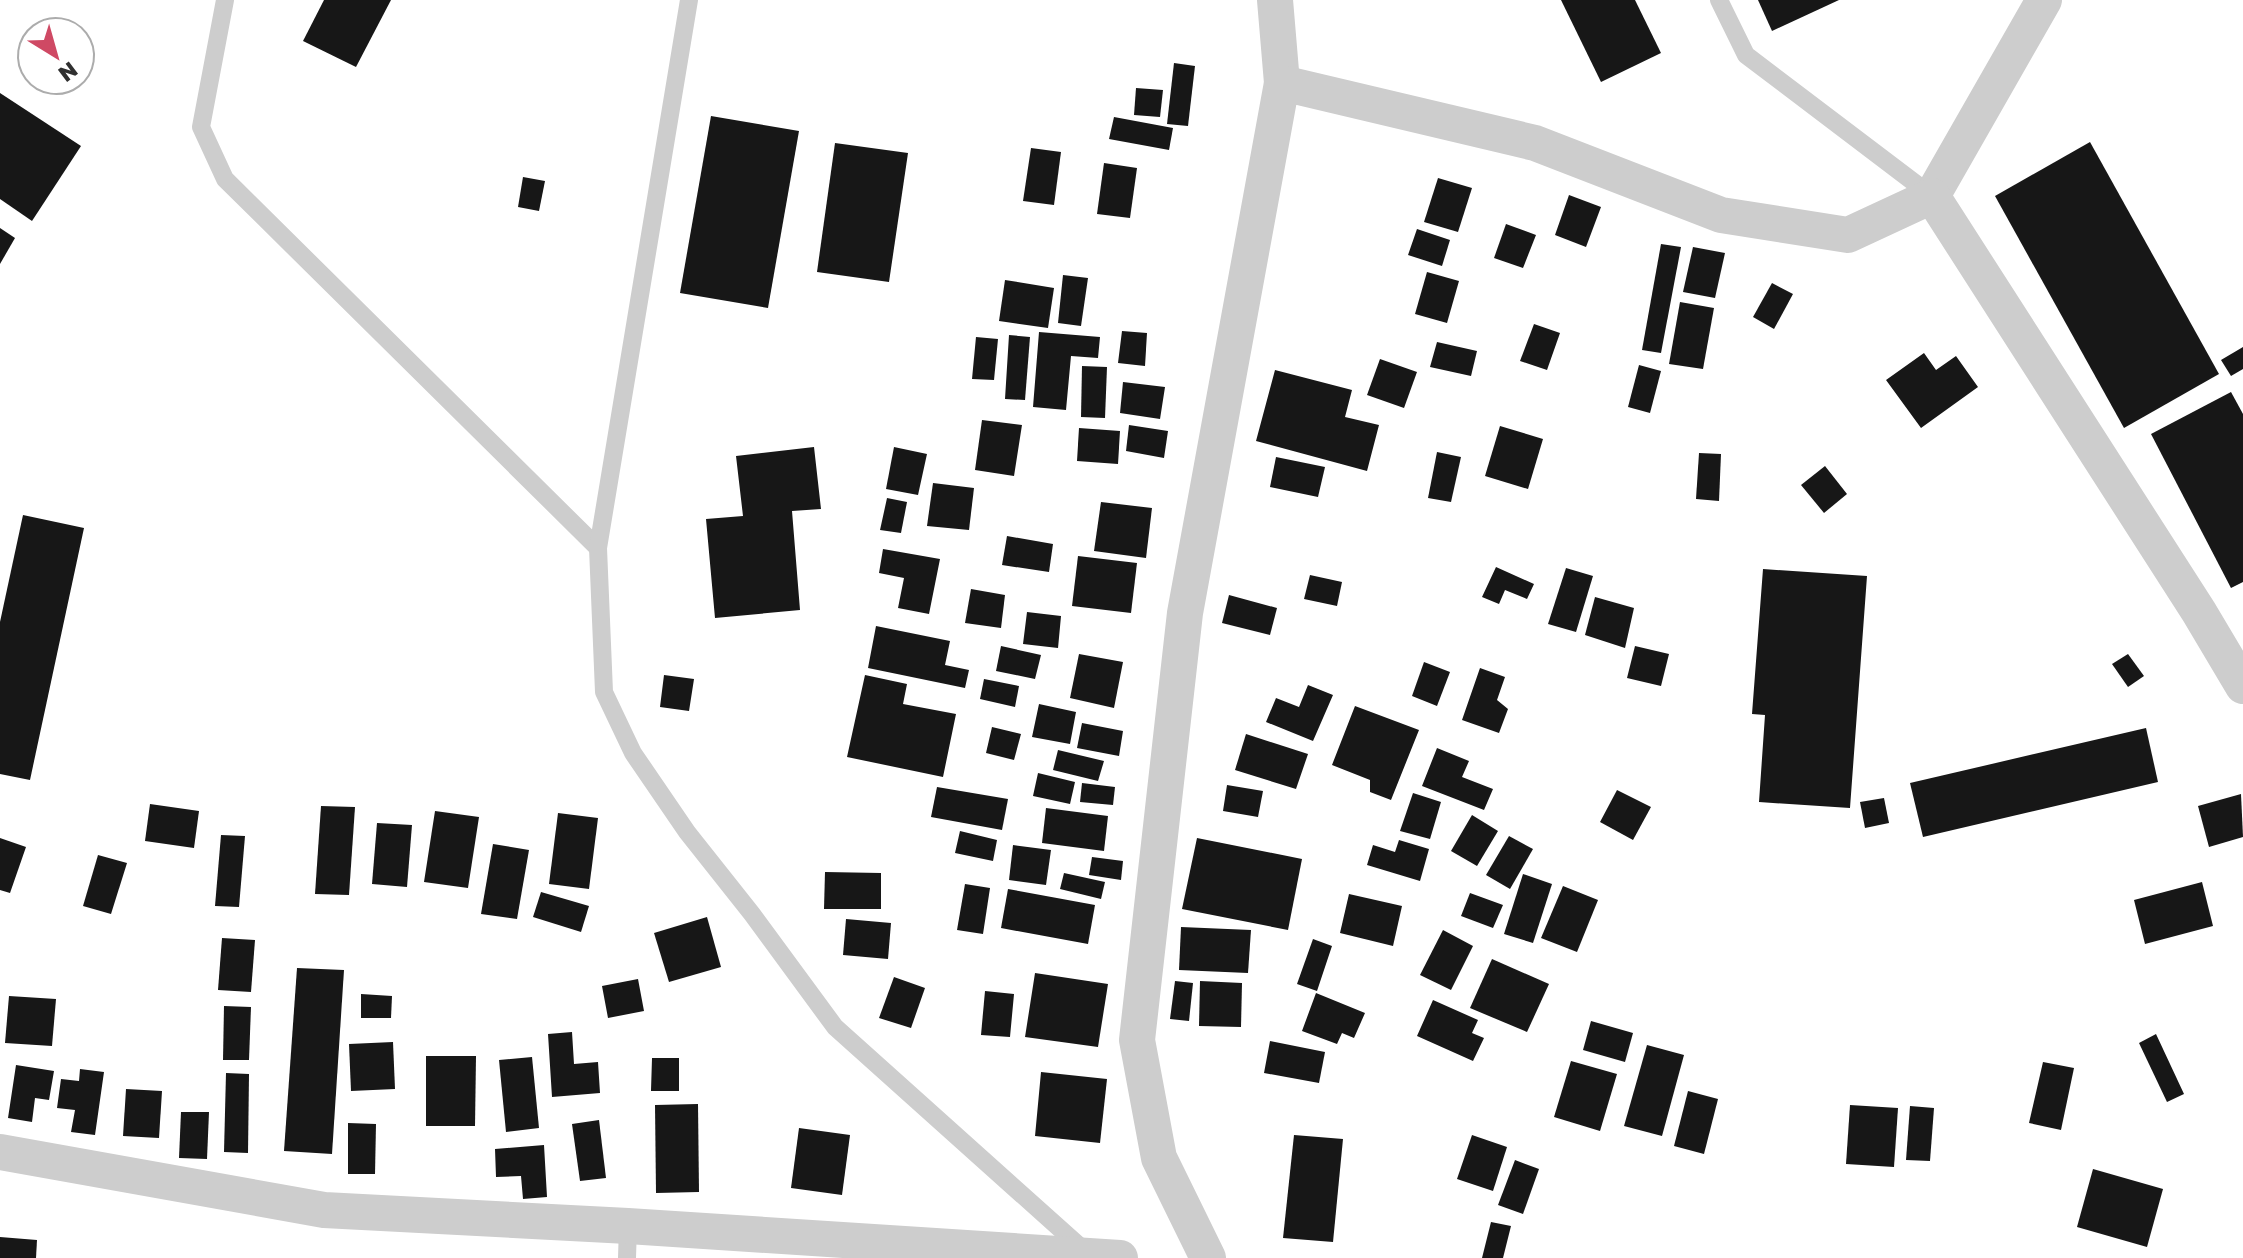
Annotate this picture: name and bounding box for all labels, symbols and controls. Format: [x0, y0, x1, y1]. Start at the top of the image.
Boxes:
north arrow [16, 16, 96, 96]
text: N [54, 57, 83, 88]

